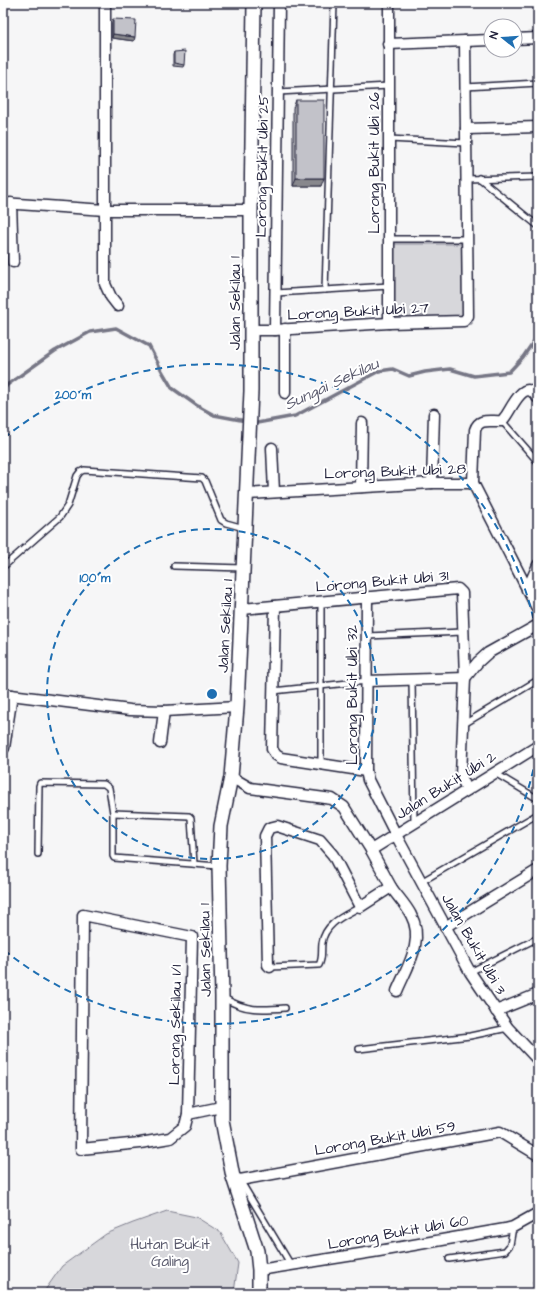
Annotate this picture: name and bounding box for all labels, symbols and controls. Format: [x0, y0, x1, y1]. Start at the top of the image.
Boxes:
north arrow [483, 18, 523, 58]
text: N [486, 30, 502, 41]
street label: Lorong Bukit Ubi 26 [364, 92, 386, 234]
street label: Lorong Bukit Ubi 25 [251, 94, 275, 238]
street label: Jalan Sekilau 1 [225, 256, 246, 350]
street label: Lorong Bukit Ubi 27 [287, 297, 429, 327]
water label: Sungai Sekilau [281, 352, 383, 416]
text: 200 m [54, 387, 92, 404]
street label: Lorong Bukit Ubi 28 [324, 459, 467, 485]
street label: Lorong Bukit Ubi 31 [315, 565, 450, 599]
text: 100 m [80, 570, 111, 587]
street label: Jalan Sekilau 1 [213, 579, 238, 673]
street label: Lorong Bukit Ubi 32 [342, 625, 364, 765]
centre of rings [205, 687, 219, 701]
street label: Jalan Bukit Ubi 2 [392, 746, 501, 825]
street label: Jalan Bukit Ubi 3 [436, 890, 511, 999]
street label: Jalan Sekilau 1 [194, 903, 217, 997]
street label: Lorong Sekilau 1/1 [164, 965, 188, 1085]
street label: Lorong Bukit Ubi 59 [313, 1116, 457, 1162]
street label: Lorong Bukit Ubi 60 [326, 1210, 471, 1256]
park label: Hutan Bukit Galing [130, 1234, 210, 1273]

